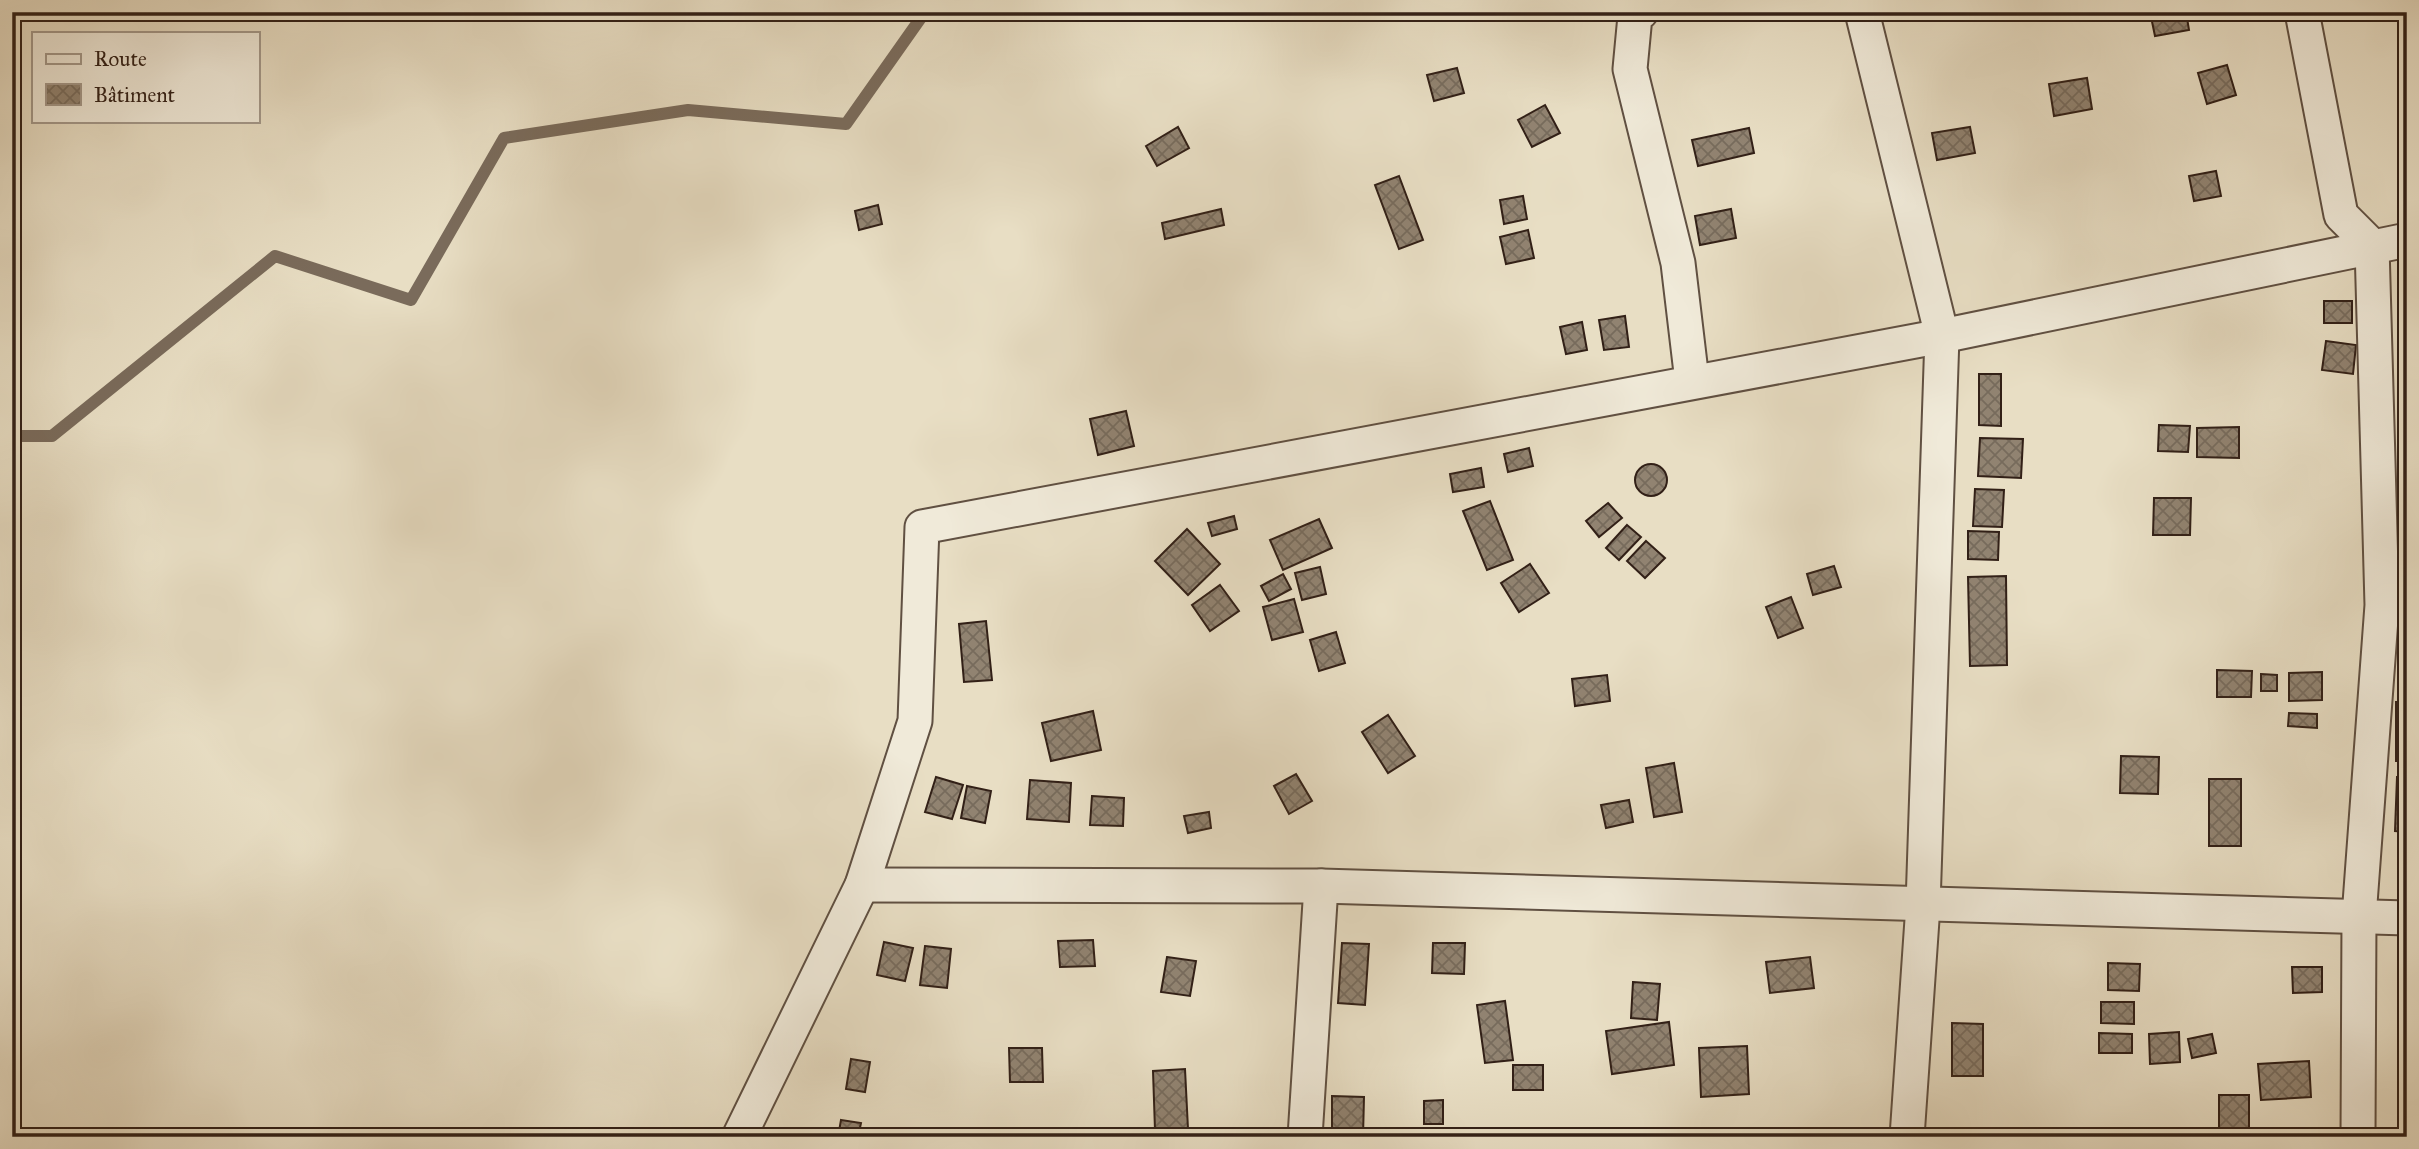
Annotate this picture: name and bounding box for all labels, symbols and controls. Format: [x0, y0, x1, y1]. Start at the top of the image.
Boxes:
legend [32, 32, 259, 122]
text: Route [94, 46, 147, 72]
text: Bâtiment [94, 82, 176, 108]

